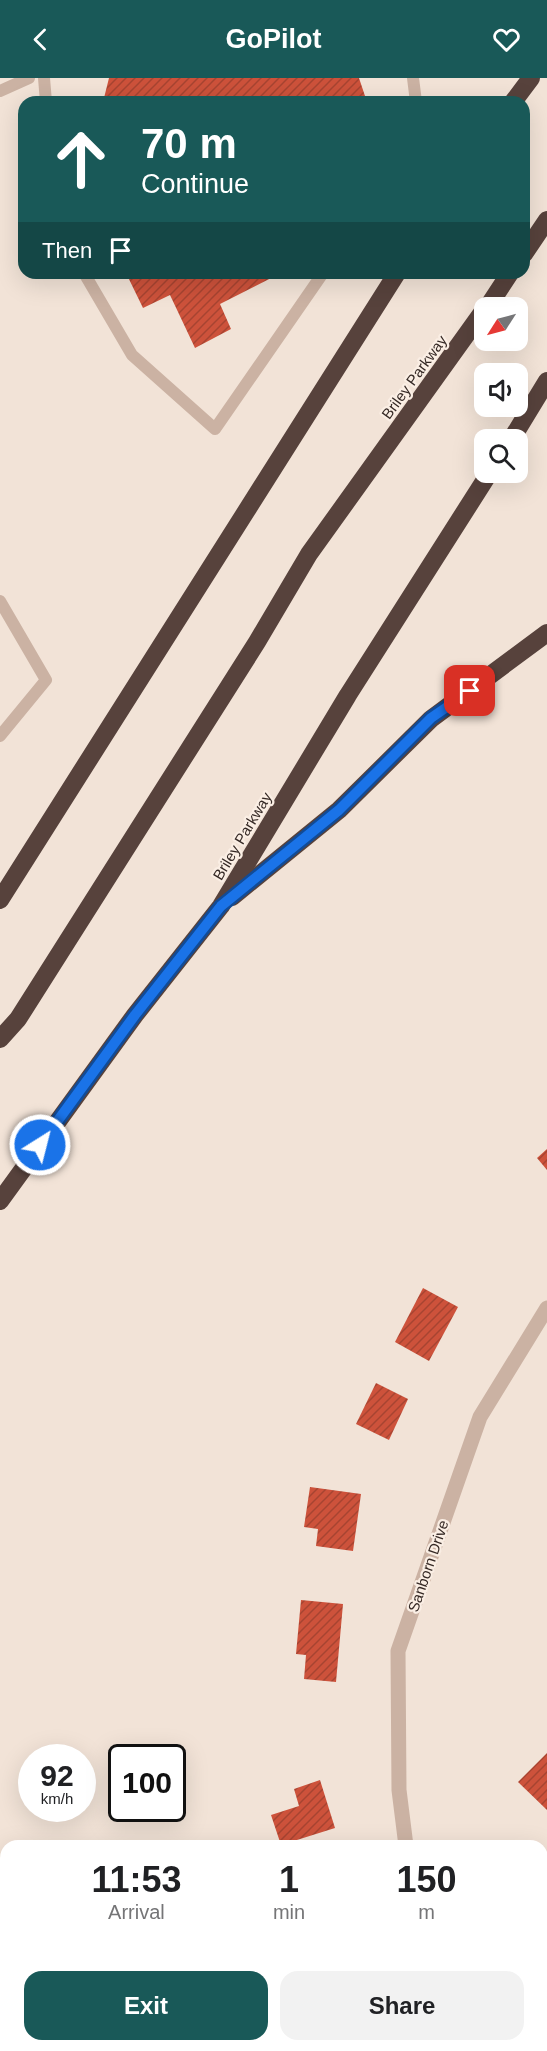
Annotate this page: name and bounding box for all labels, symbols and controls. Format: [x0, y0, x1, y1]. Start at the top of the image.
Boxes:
icon: back [24, 23, 57, 56]
icon: heart [490, 23, 523, 56]
text: GoPilot [226, 24, 322, 54]
icon: ahead [42, 120, 120, 198]
text: 70 m [141, 120, 237, 167]
text: Continue [141, 169, 249, 199]
icon: arrive [104, 234, 137, 267]
text: Then [42, 238, 92, 263]
north arrow [474, 297, 528, 351]
map controls [474, 297, 528, 483]
street label: Briley Parkway [378, 331, 450, 422]
button: sound [474, 363, 528, 417]
button: search [474, 429, 528, 483]
pin [444, 665, 495, 716]
icon: arrive [453, 674, 486, 707]
street label: Briley Parkway [209, 789, 275, 883]
position arrow [8, 1113, 72, 1177]
street label: Sanborn Drive [404, 1518, 452, 1614]
speed limit sign: 100 [108, 1744, 186, 1822]
text: 92 [40, 1759, 74, 1792]
text: km/h [41, 1790, 73, 1807]
text: 11:53 [91, 1859, 181, 1900]
text: 1 [279, 1859, 299, 1900]
text: 150 [397, 1859, 457, 1900]
text: Arrival [108, 1901, 165, 1923]
text: min [273, 1901, 305, 1923]
text: m [418, 1901, 435, 1923]
button: Exit [24, 1971, 268, 2040]
button: Share [280, 1971, 524, 2040]

